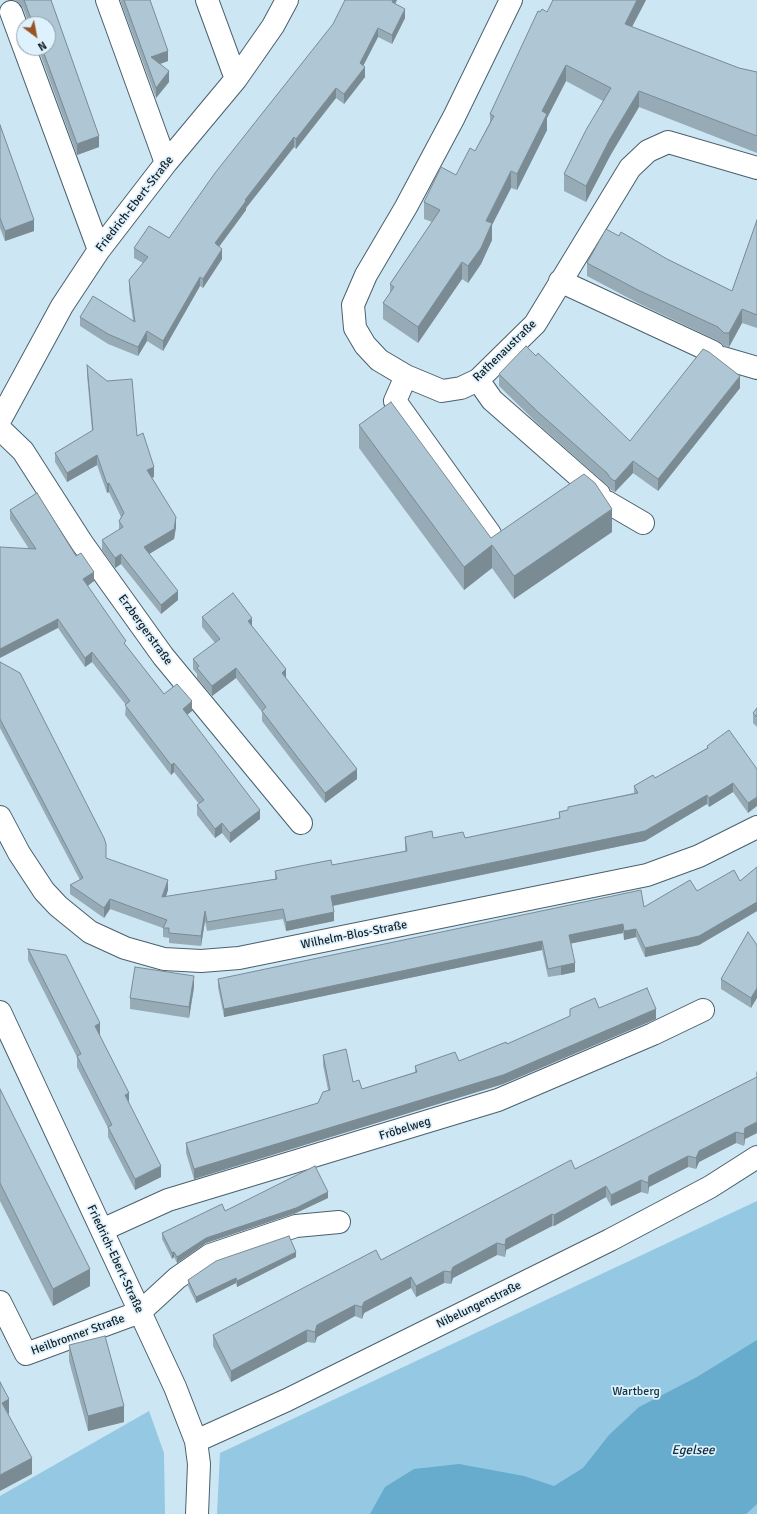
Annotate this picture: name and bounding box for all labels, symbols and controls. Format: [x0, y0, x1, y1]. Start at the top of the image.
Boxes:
north arrow [16, 16, 56, 56]
text: N [35, 38, 49, 53]
street label: Friedrich-Ebert-Straße [93, 153, 177, 255]
street label: Rathenaustraße [470, 317, 540, 385]
street label: Erzbergerstraße [115, 592, 175, 668]
street label: Wilhelm-Blos-Straße [300, 918, 408, 952]
street label: Fröbelweg [378, 1114, 432, 1144]
street label: Friedrich-Ebert-Straße [84, 1203, 146, 1315]
street label: Nibelungenstraße [434, 1278, 524, 1332]
street label: Heilbronner Straße [29, 1311, 127, 1359]
park label: Wartberg [612, 1385, 660, 1399]
water label: Egelsee [671, 1443, 715, 1459]

